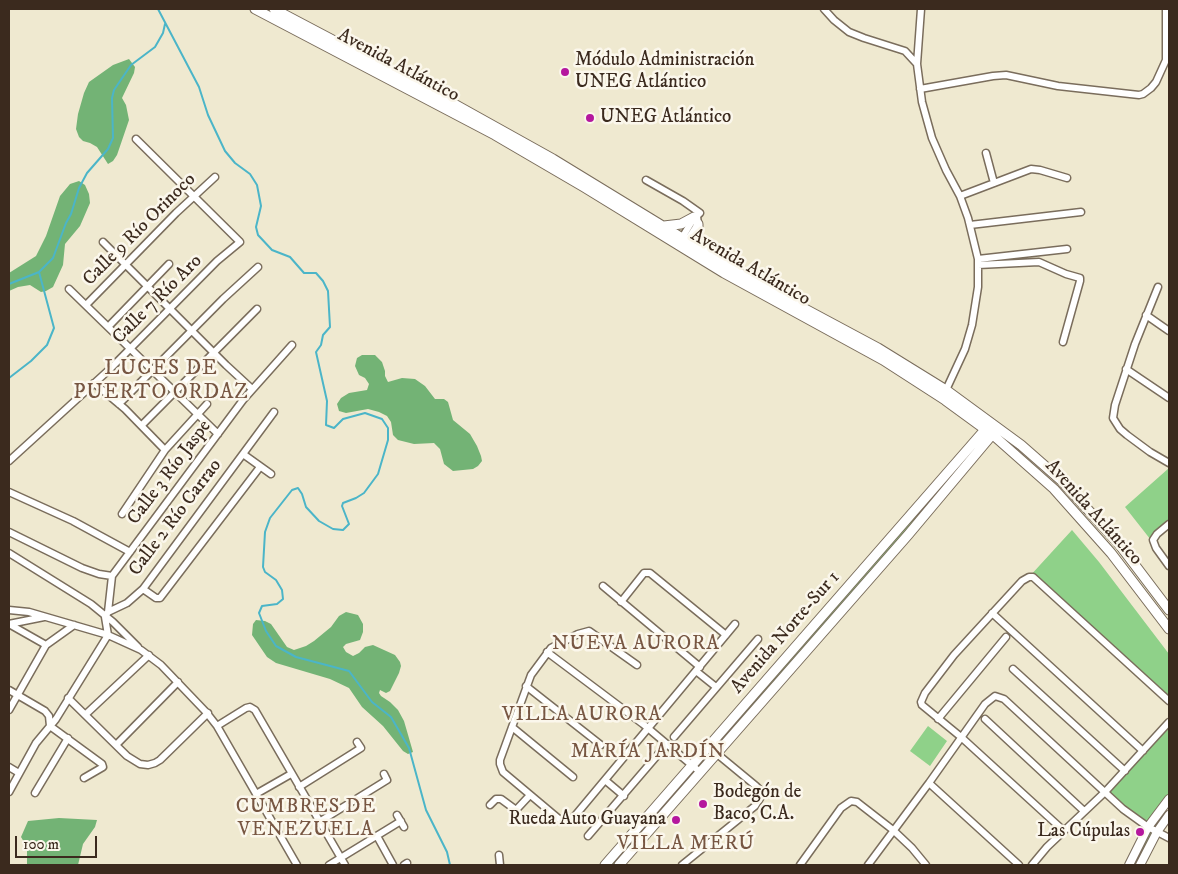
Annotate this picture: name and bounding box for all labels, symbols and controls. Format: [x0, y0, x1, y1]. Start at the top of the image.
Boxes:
street label: Avenida Atlántico [333, 24, 463, 108]
place label: Módulo Administración UNEG Atlántico [575, 50, 754, 94]
marker: Módulo Administración UNEG Atlántico [559, 66, 571, 78]
place label: UNEG Atlántico [600, 107, 731, 129]
marker: UNEG Atlántico [584, 112, 596, 124]
street label: Calle 9 Río Orinoco [79, 169, 201, 291]
street label: Avenida Atlántico [686, 224, 814, 312]
street label: Calle 7 Río Aro [108, 250, 208, 350]
district label: LUCES DE PUERTO ORDAZ [72, 357, 250, 407]
street label: Calle 3 Río Jaspe [123, 416, 217, 530]
street label: Calle 2 Río Carrao [125, 455, 227, 581]
street label: Avenida Atlántico [1040, 455, 1146, 571]
street label: Avenida Norte-Sur 1 [727, 567, 845, 699]
district label: NUEVA AURORA [551, 633, 721, 657]
district label: VILLA AURORA [500, 704, 664, 728]
district label: MARÍA JARDÍN [569, 741, 727, 765]
place label: Bodegón de Baco, C.A. [713, 782, 801, 826]
district label: CUMBRES DE VENEZUELA [234, 796, 378, 843]
marker: Bodegón de Baco, C.A. [697, 798, 709, 810]
place label: Rueda Auto Guayana [509, 809, 666, 831]
marker: Rueda Auto Guayana [670, 814, 682, 826]
place label: Las Cúpulas [1037, 821, 1130, 843]
scale bar [18, 826, 100, 858]
marker: Las Cúpulas [1134, 826, 1146, 838]
district label: VILLA MERÚ [616, 833, 756, 857]
text: 100 m [23, 835, 59, 854]

